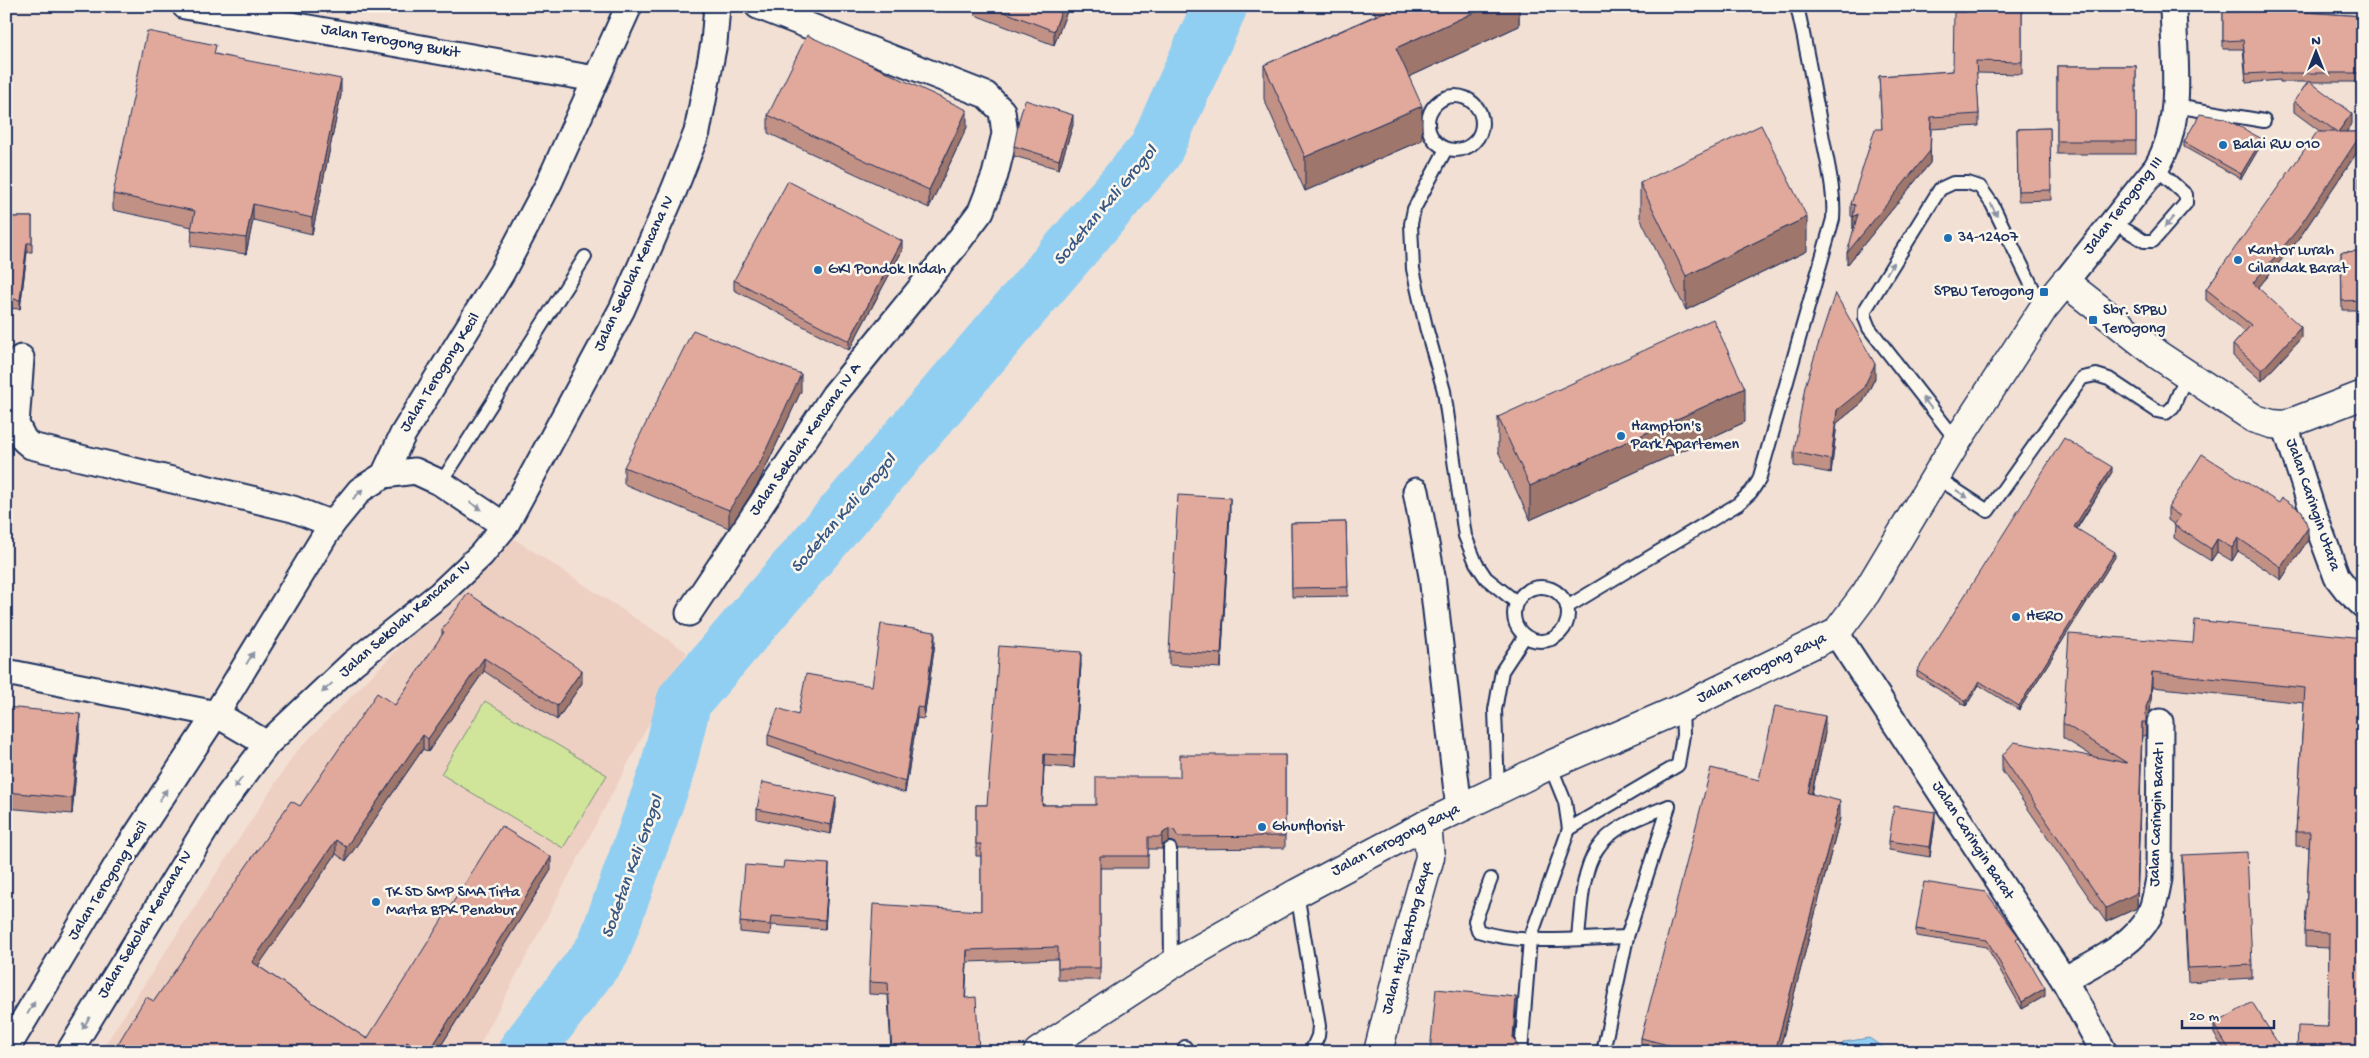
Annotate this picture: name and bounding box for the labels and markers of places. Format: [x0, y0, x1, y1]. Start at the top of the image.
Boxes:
place label: Balai RW 010 [2232, 136, 2320, 155]
marker: Balai RW 010 [2217, 139, 2229, 151]
place label: 34-12407 [1957, 229, 2019, 248]
marker: 34-12407 [1942, 232, 1954, 244]
place label: Kantor Lurah Cilandak Barat [2248, 242, 2349, 279]
marker: Kantor Lurah Cilandak Barat [2232, 254, 2244, 266]
place label: GKI Pondok Indah [828, 261, 947, 280]
marker: GKI Pondok Indah [812, 264, 824, 276]
place label: SPBU Terogong [1934, 283, 2034, 302]
marker: SPBU Terogong [2038, 286, 2050, 298]
place label: Sbr. SPBU Terogong [2102, 302, 2167, 339]
marker: Sbr. SPBU Terogong [2087, 314, 2099, 326]
place label: Hampton's Park Apartemen [1630, 418, 1740, 455]
marker: Hampton's Park Apartemen [1615, 430, 1627, 442]
place label: HERO [2026, 608, 2063, 627]
marker: HERO [2010, 611, 2022, 623]
place label: Ghunflorist [1272, 818, 1346, 837]
marker: Ghunflorist [1256, 821, 1268, 833]
place label: TK SD SMP SMA Tirta Marta BPK Penabur [385, 884, 521, 921]
marker: TK SD SMP SMA Tirta Marta BPK Penabur [370, 896, 382, 908]

